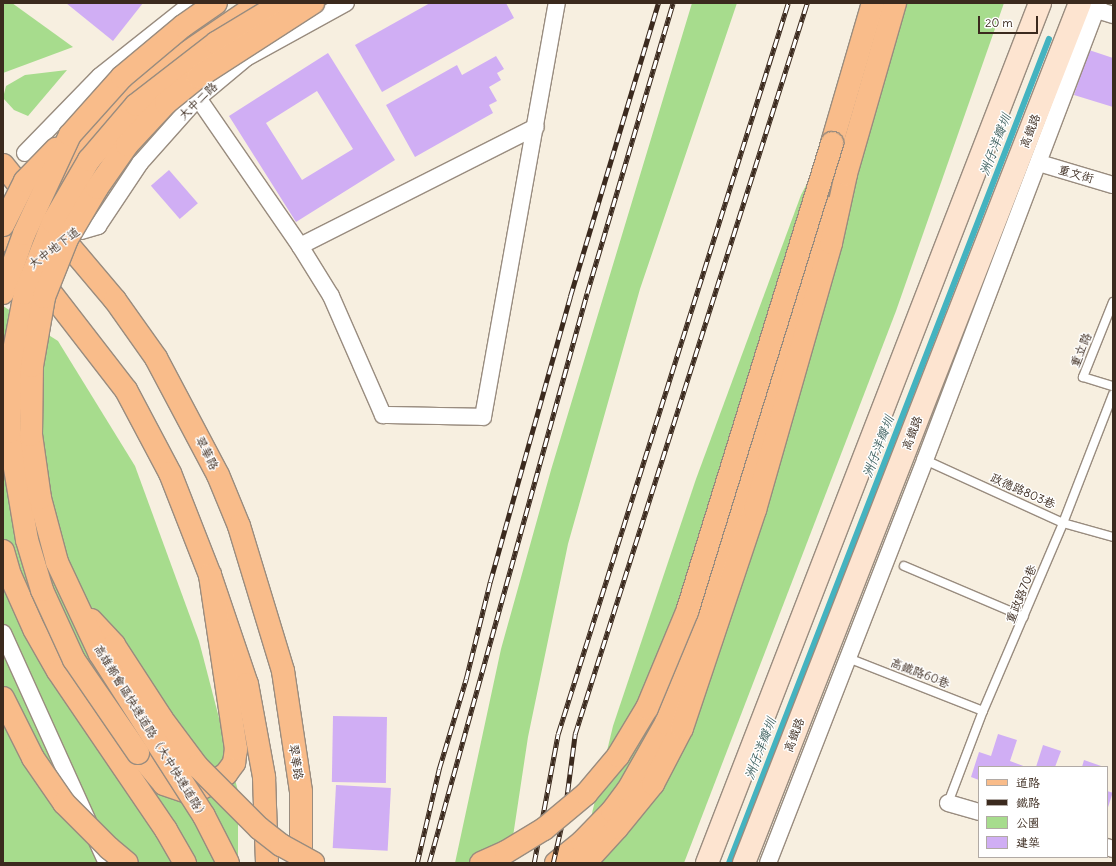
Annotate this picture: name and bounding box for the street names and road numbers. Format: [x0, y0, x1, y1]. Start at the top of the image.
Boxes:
street label: 大中二路 [176, 79, 220, 123]
street label: 高鐵路 [1017, 112, 1043, 150]
street label: 重文街 [1057, 162, 1095, 186]
street label: 大中地下道 [26, 224, 82, 272]
street label: 重立路 [1068, 331, 1094, 369]
street label: 高鐵路 [899, 414, 925, 452]
street label: 翠華路 [192, 434, 222, 472]
street label: 政德路803巷 [988, 470, 1058, 512]
street label: 重政路70巷 [1003, 563, 1039, 625]
street label: 高雄都會區快速道路（大中快速道路） [91, 642, 211, 822]
street label: 高鐵路60巷 [888, 655, 952, 691]
street label: 高鐵路 [781, 716, 807, 754]
street label: 翠華路 [286, 743, 306, 781]

